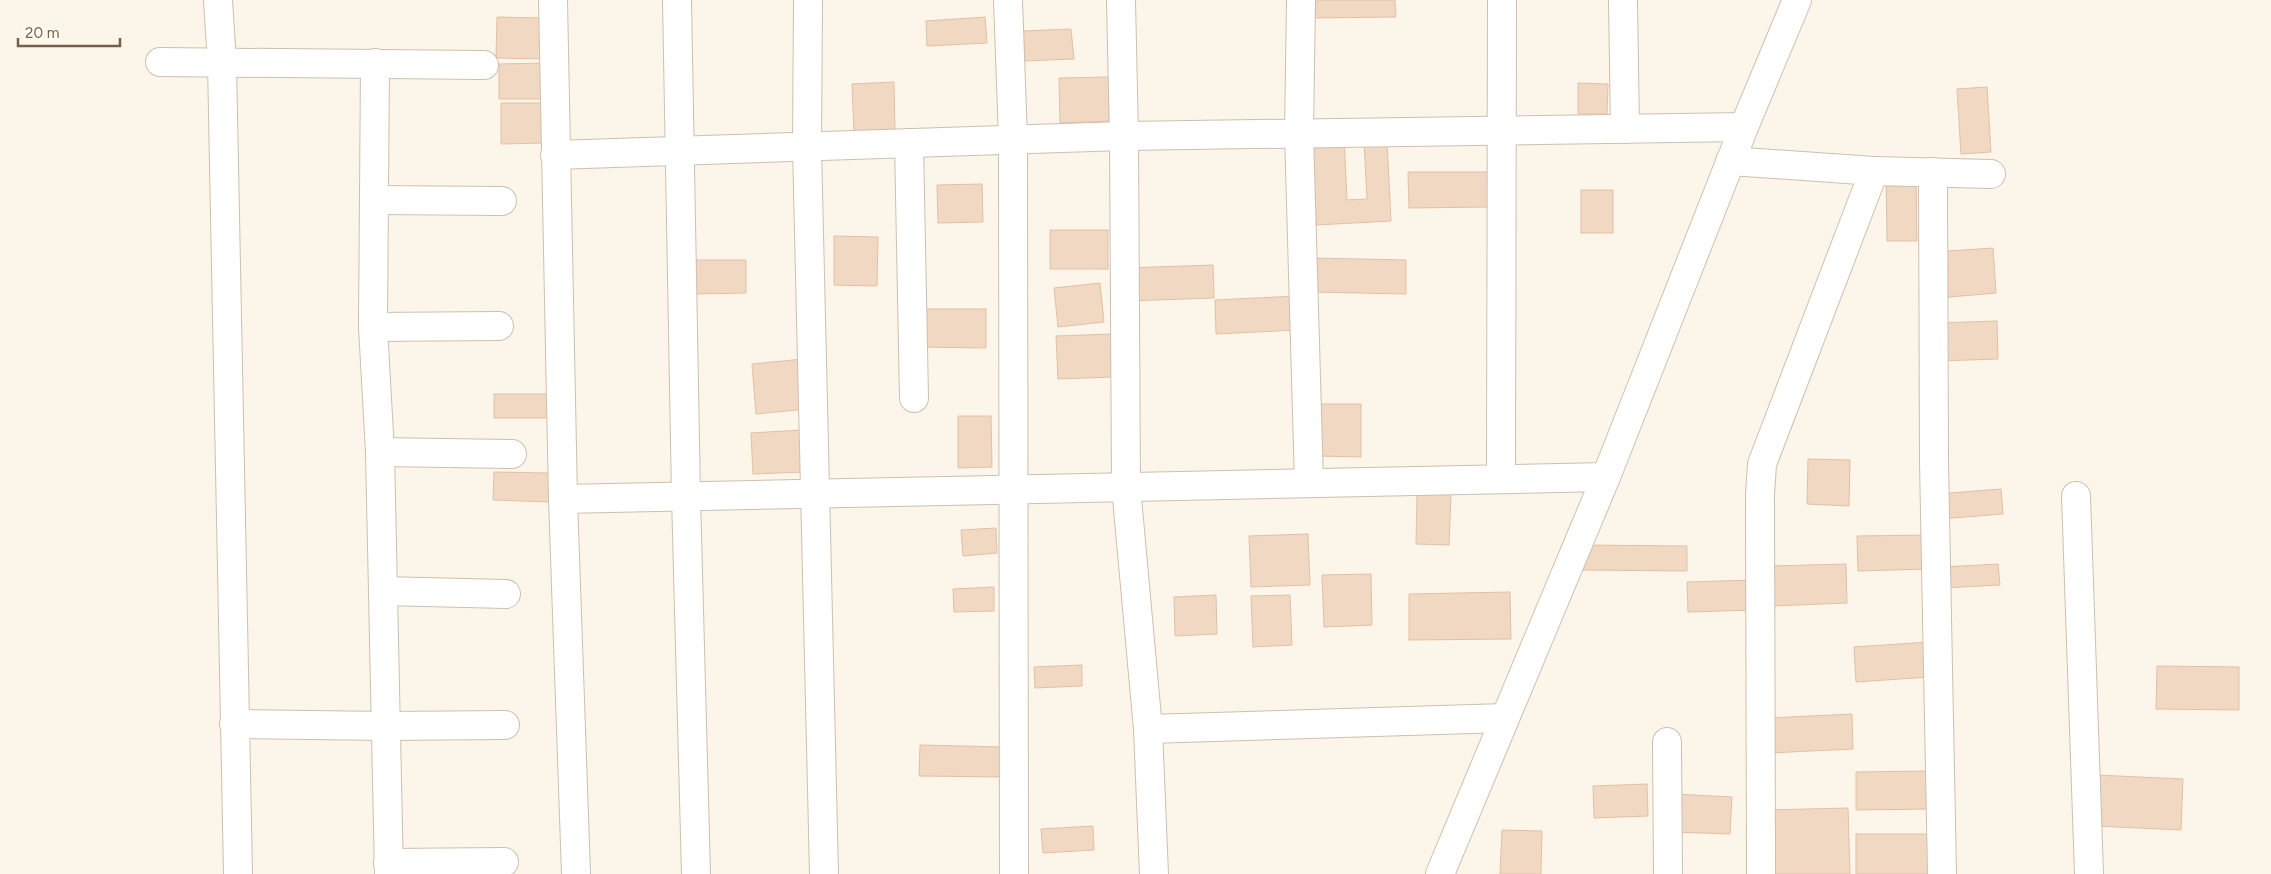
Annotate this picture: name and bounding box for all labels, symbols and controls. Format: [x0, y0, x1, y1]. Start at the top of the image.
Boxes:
scale bar [18, 15, 120, 47]
text: 20 m [25, 24, 59, 42]

